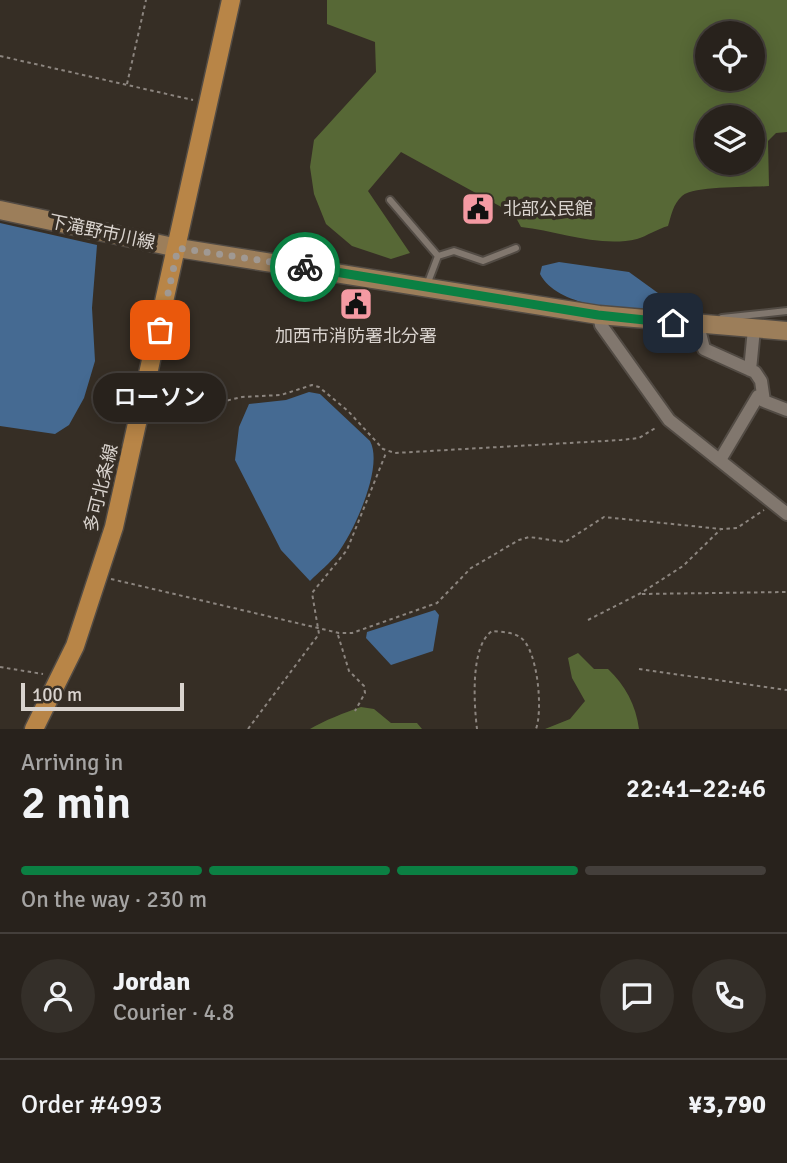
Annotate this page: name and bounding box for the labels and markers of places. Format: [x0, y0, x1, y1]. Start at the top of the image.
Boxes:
public building icon: 北部公民館 [459, 190, 497, 228]
place label: 北部公民館 [503, 198, 593, 220]
public building icon: 加西市消防署北分署 [337, 285, 375, 323]
pin [643, 293, 703, 353]
pin [130, 300, 190, 360]
place label: 加西市消防署北分署 [275, 325, 437, 347]
callout: ローソン [94, 372, 227, 421]

